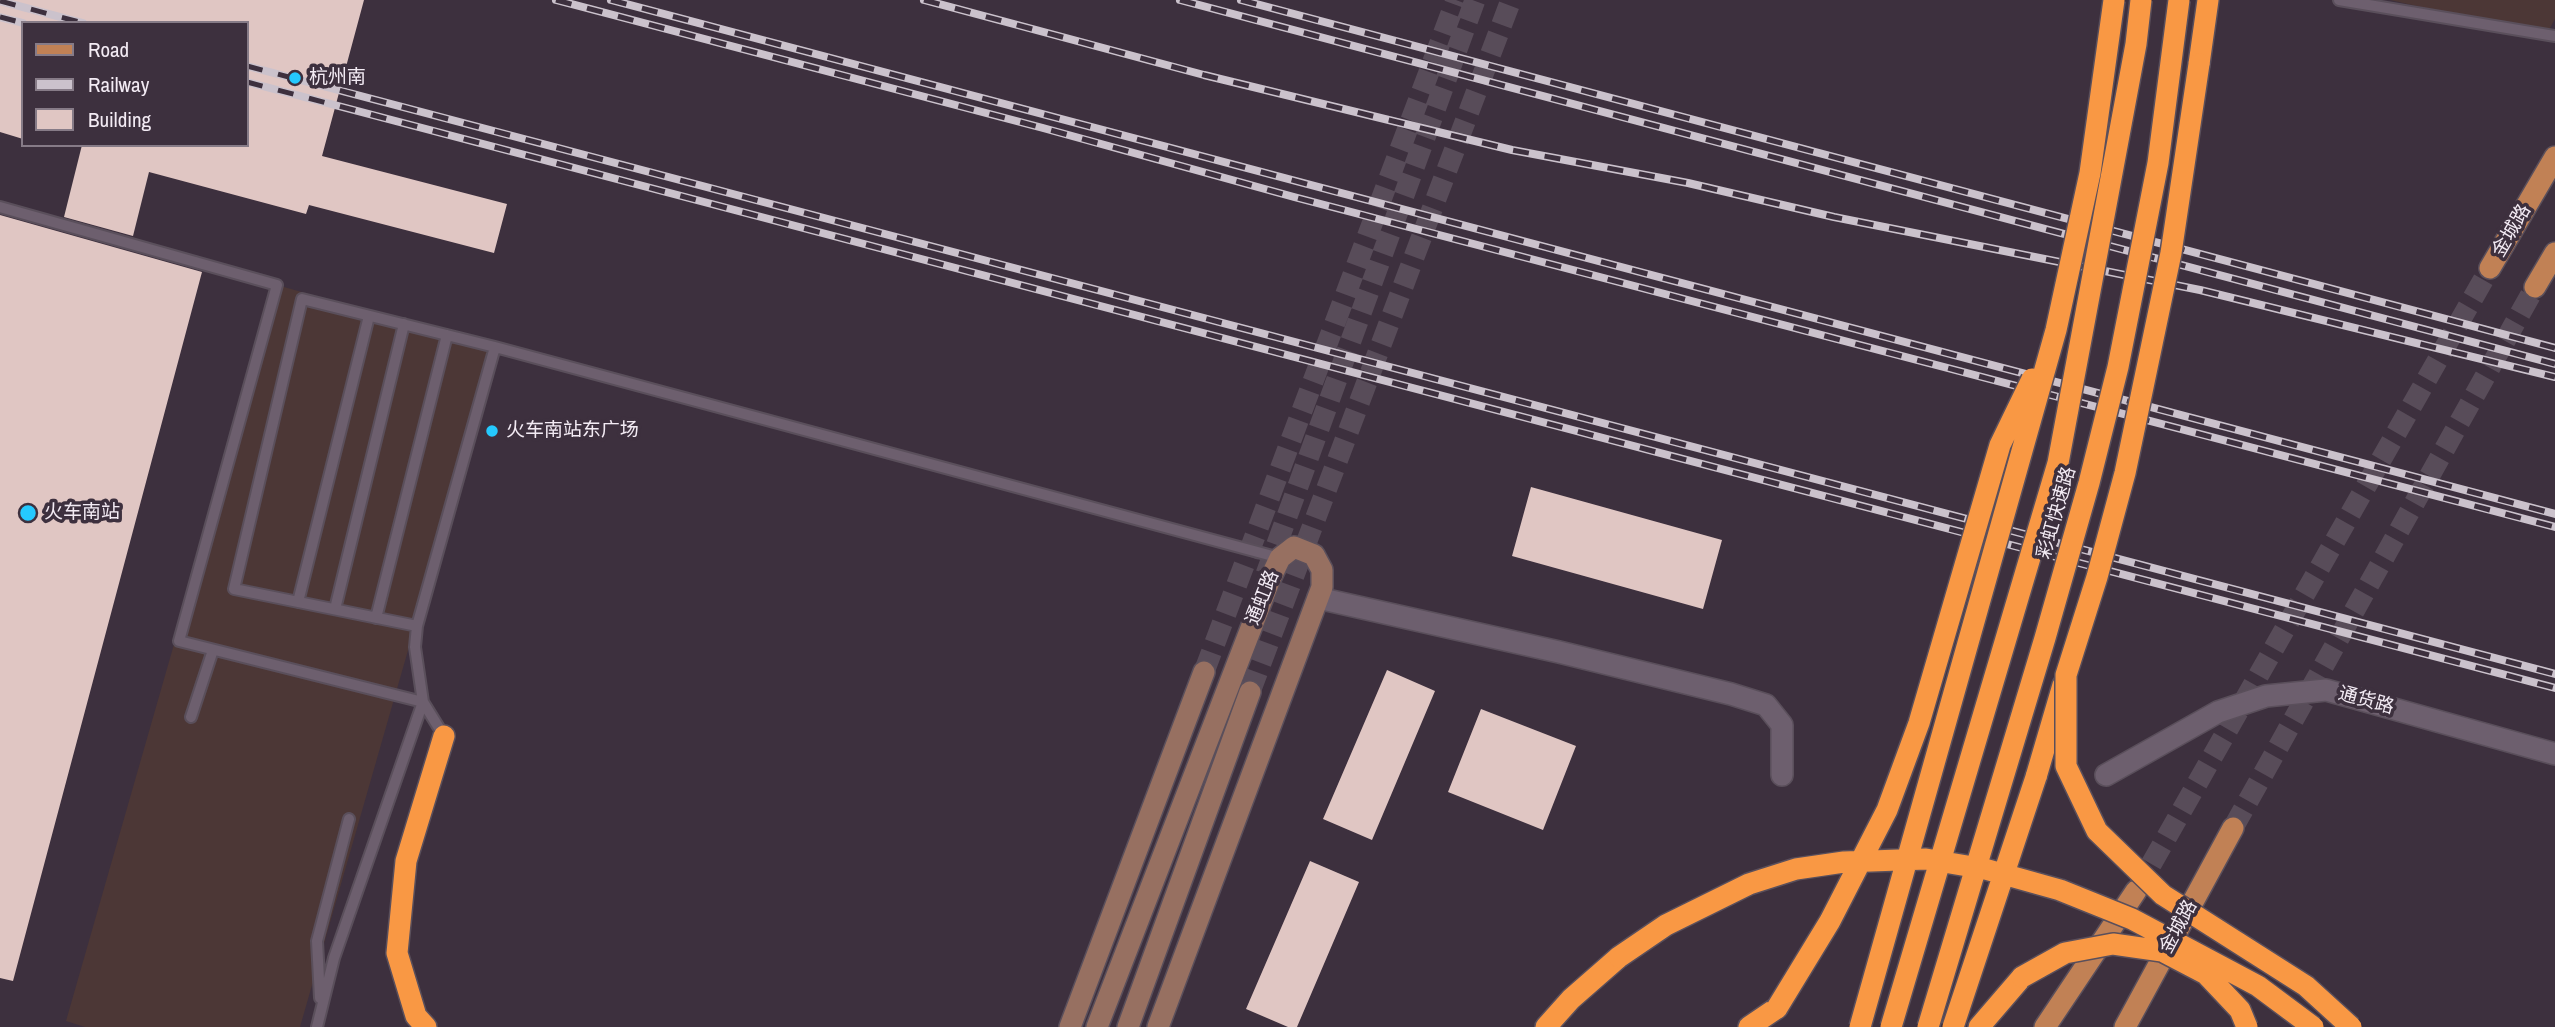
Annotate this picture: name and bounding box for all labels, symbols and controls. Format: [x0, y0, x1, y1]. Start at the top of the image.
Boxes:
legend [21, 21, 248, 147]
text: Road [88, 35, 129, 64]
place label: 杭州南 [309, 67, 366, 89]
text: Railway [88, 70, 149, 99]
marker: 杭州南 [287, 70, 303, 86]
text: Building [88, 105, 151, 134]
street label: 金城路 [2488, 201, 2536, 261]
place label: 火车南站东广场 [506, 420, 639, 442]
marker: 火车南站东广场 [484, 423, 500, 439]
street label: 彩虹快速路 [2033, 464, 2081, 562]
place label: 火车南站 [44, 502, 120, 524]
marker: 火车南站 [18, 503, 38, 523]
street label: 通虹路 [1242, 567, 1284, 629]
street label: 通货路 [2336, 683, 2396, 719]
street label: 金城路 [2156, 896, 2202, 958]

